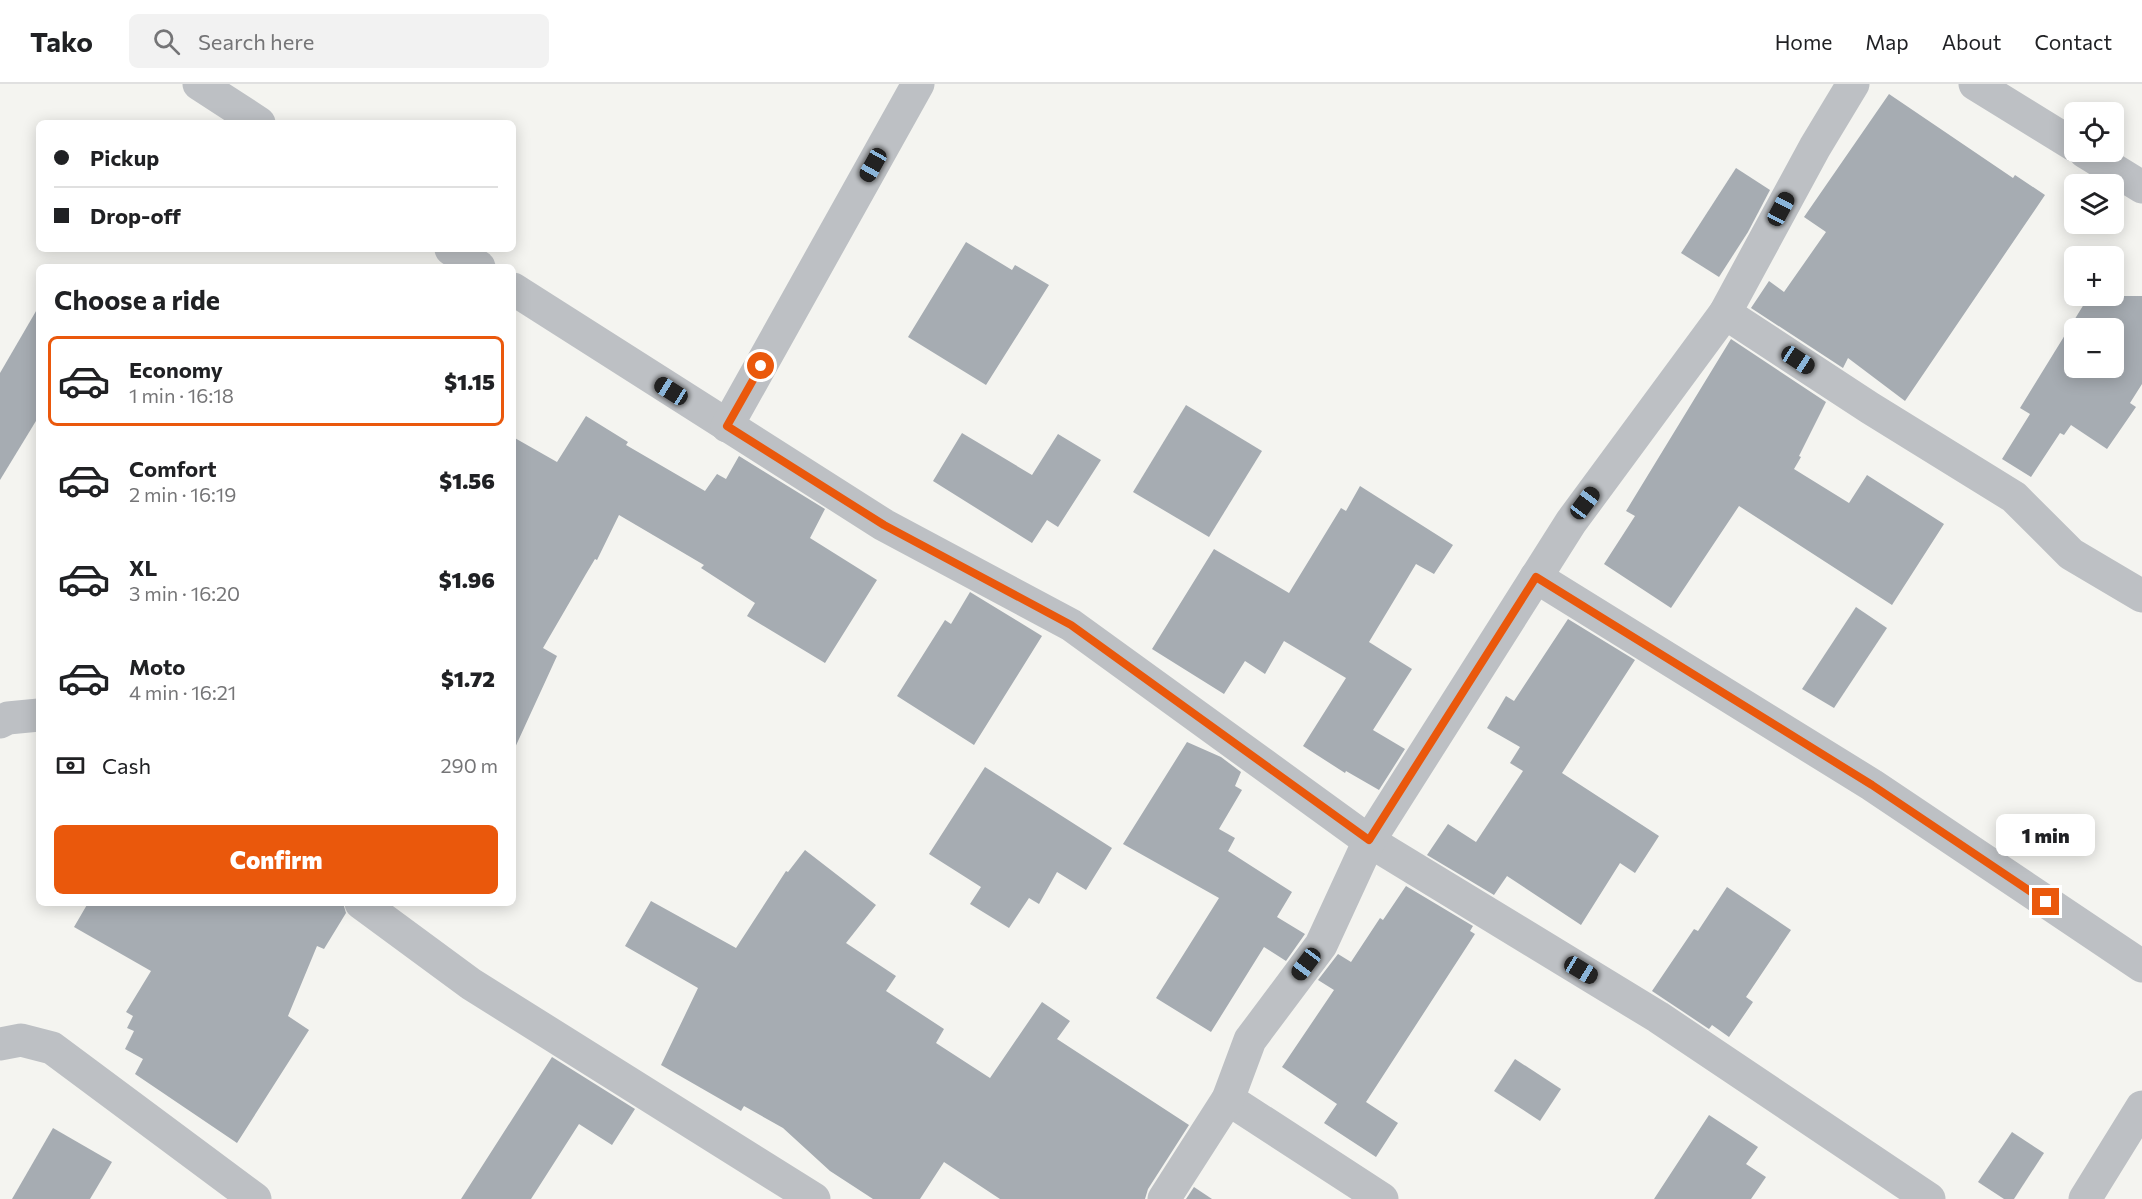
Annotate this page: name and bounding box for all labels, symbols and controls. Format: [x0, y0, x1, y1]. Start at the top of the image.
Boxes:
search box [129, 14, 549, 68]
text: Tako [30, 24, 93, 58]
icon: search [150, 25, 183, 58]
text: Search here [198, 28, 314, 55]
text: Home [1775, 29, 1832, 54]
text: Map [1865, 29, 1909, 54]
text: About [1942, 29, 2001, 54]
text: Contact [2034, 29, 2112, 54]
map controls [2064, 102, 2124, 378]
button: locate [2064, 102, 2124, 162]
text: Pickup [90, 144, 159, 171]
car [856, 145, 890, 185]
button: layers [2064, 174, 2124, 234]
car [1765, 189, 1797, 229]
text: Drop-off [90, 202, 181, 229]
button: + [2064, 246, 2124, 306]
text: Choose a ride [54, 283, 220, 316]
button: − [2064, 318, 2124, 378]
car [1778, 343, 1818, 377]
route start [747, 352, 774, 379]
icon: car [57, 354, 111, 408]
text: Economy [129, 356, 223, 383]
text: $1.15 [444, 368, 495, 395]
car [651, 374, 691, 408]
text: 1 min · 16:18 [129, 383, 234, 407]
icon: car [57, 453, 111, 507]
text: Comfort [129, 455, 217, 482]
text: $1.56 [439, 467, 495, 494]
text: 2 min · 16:19 [129, 482, 236, 506]
car [1567, 483, 1603, 523]
icon: car [57, 552, 111, 606]
text: XL [129, 554, 157, 581]
text: $1.96 [439, 566, 495, 593]
text: 3 min · 16:20 [129, 581, 240, 605]
icon: car [57, 651, 111, 705]
text: Moto [129, 653, 185, 680]
text: $1.72 [441, 665, 495, 692]
text: 4 min · 16:21 [129, 680, 236, 704]
icon: cash [54, 749, 87, 782]
text: Cash [102, 752, 151, 779]
text: 290 m [440, 753, 498, 777]
callout: 1 min [1996, 815, 2096, 857]
text: 1 min [2021, 823, 2070, 847]
button: Confirm [54, 825, 498, 894]
route end [2032, 888, 2059, 915]
car [1288, 944, 1324, 984]
car [1561, 953, 1601, 987]

